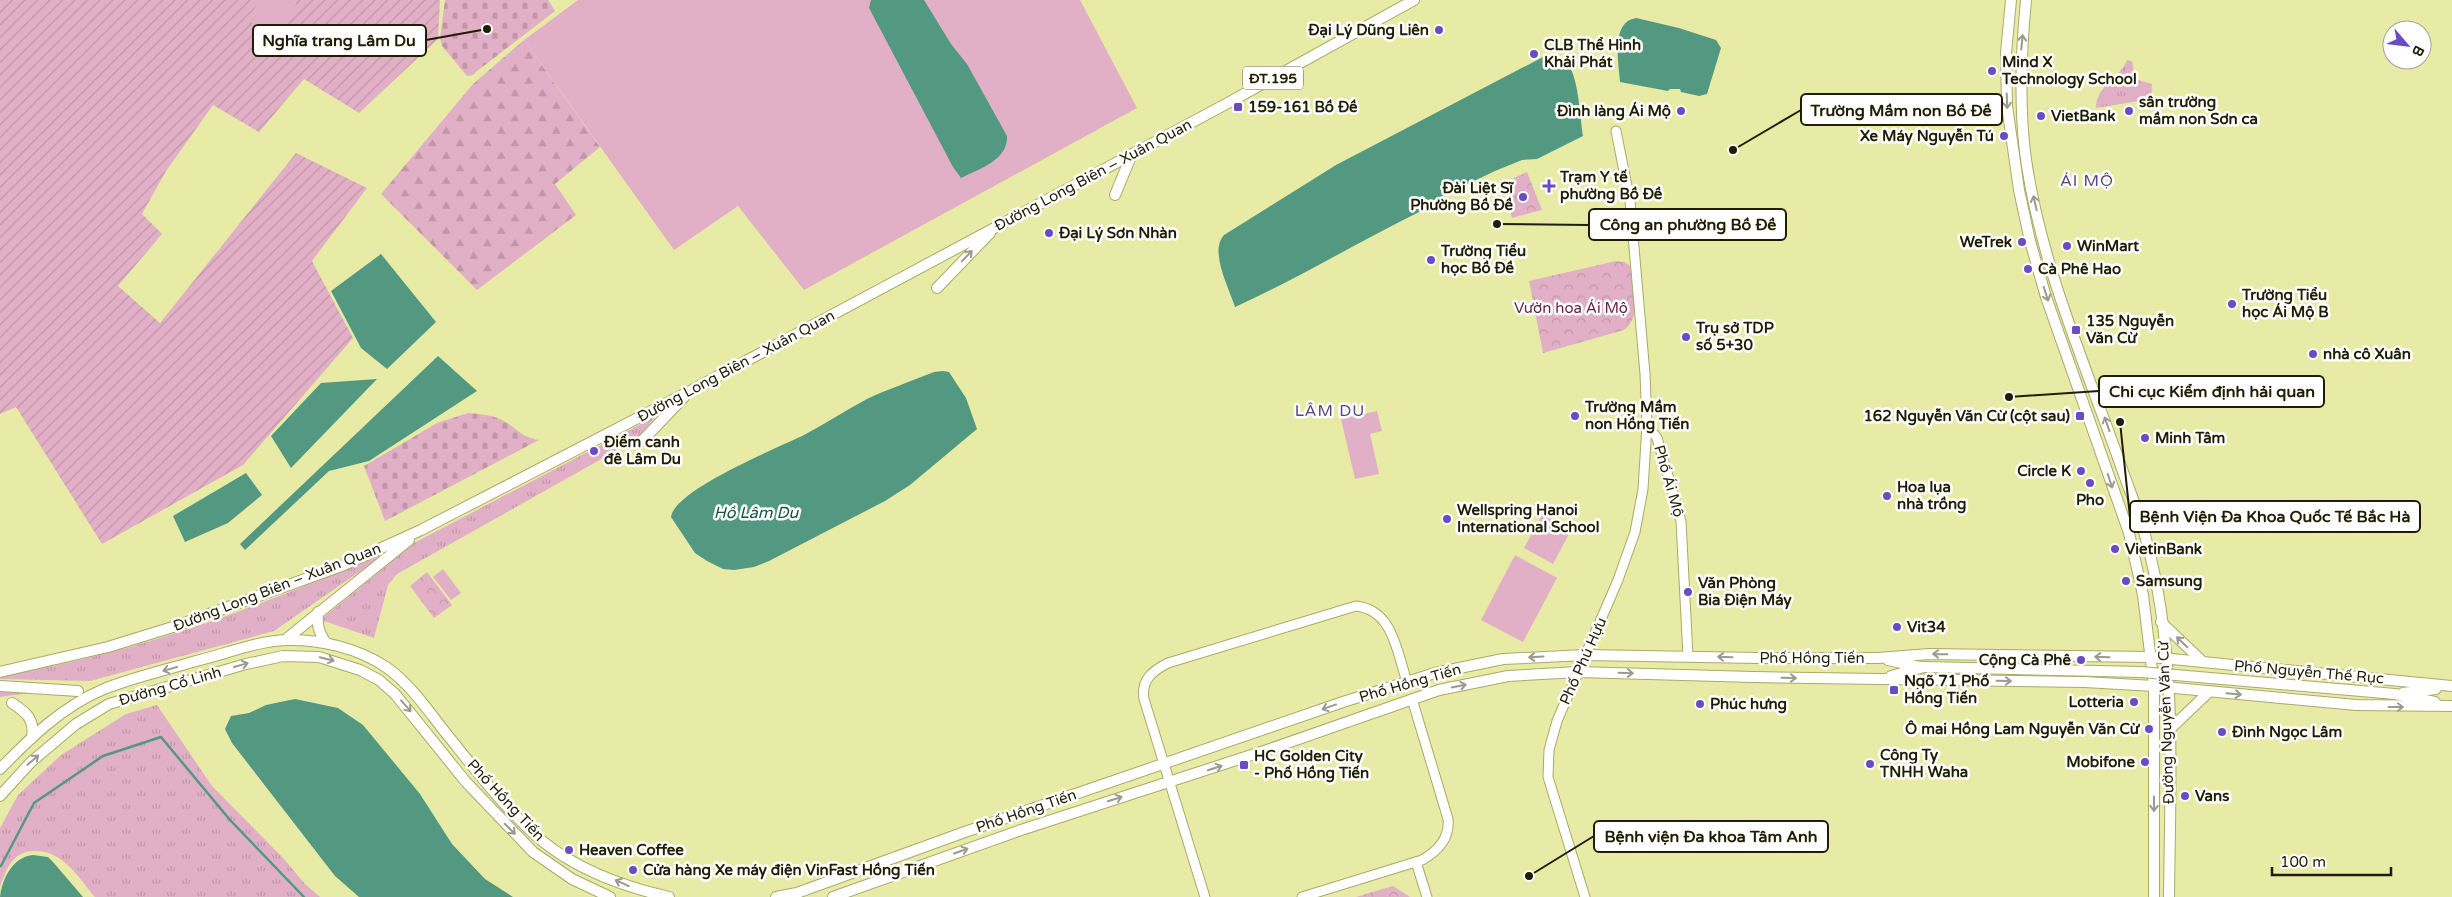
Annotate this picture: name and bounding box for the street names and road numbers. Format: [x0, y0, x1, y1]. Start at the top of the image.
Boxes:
road number: ĐT.195 [1243, 66, 1303, 90]
street label: Đường Long Biên – Xuân Quan [991, 115, 1195, 235]
street label: Đường Long Biên – Xuân Quan [634, 306, 838, 426]
street label: Phố Ái Mộ [1650, 443, 1688, 519]
street label: Đường Long Biên – Xuân Quan [171, 539, 383, 635]
street label: Phố Phú Hựu [1556, 614, 1610, 708]
street label: Đường Nguyễn Văn Cừ [2154, 640, 2178, 805]
street label: Phố Hồng Tiến [1759, 649, 1865, 667]
street label: Phố Nguyễn Thế Rục [2233, 656, 2385, 688]
street label: Phố Hồng Tiến [1357, 660, 1463, 706]
street label: Đường Cổ Linh [117, 663, 223, 709]
street label: Phố Hồng Tiến [464, 755, 548, 845]
street label: Phố Hồng Tiến [973, 785, 1079, 837]

